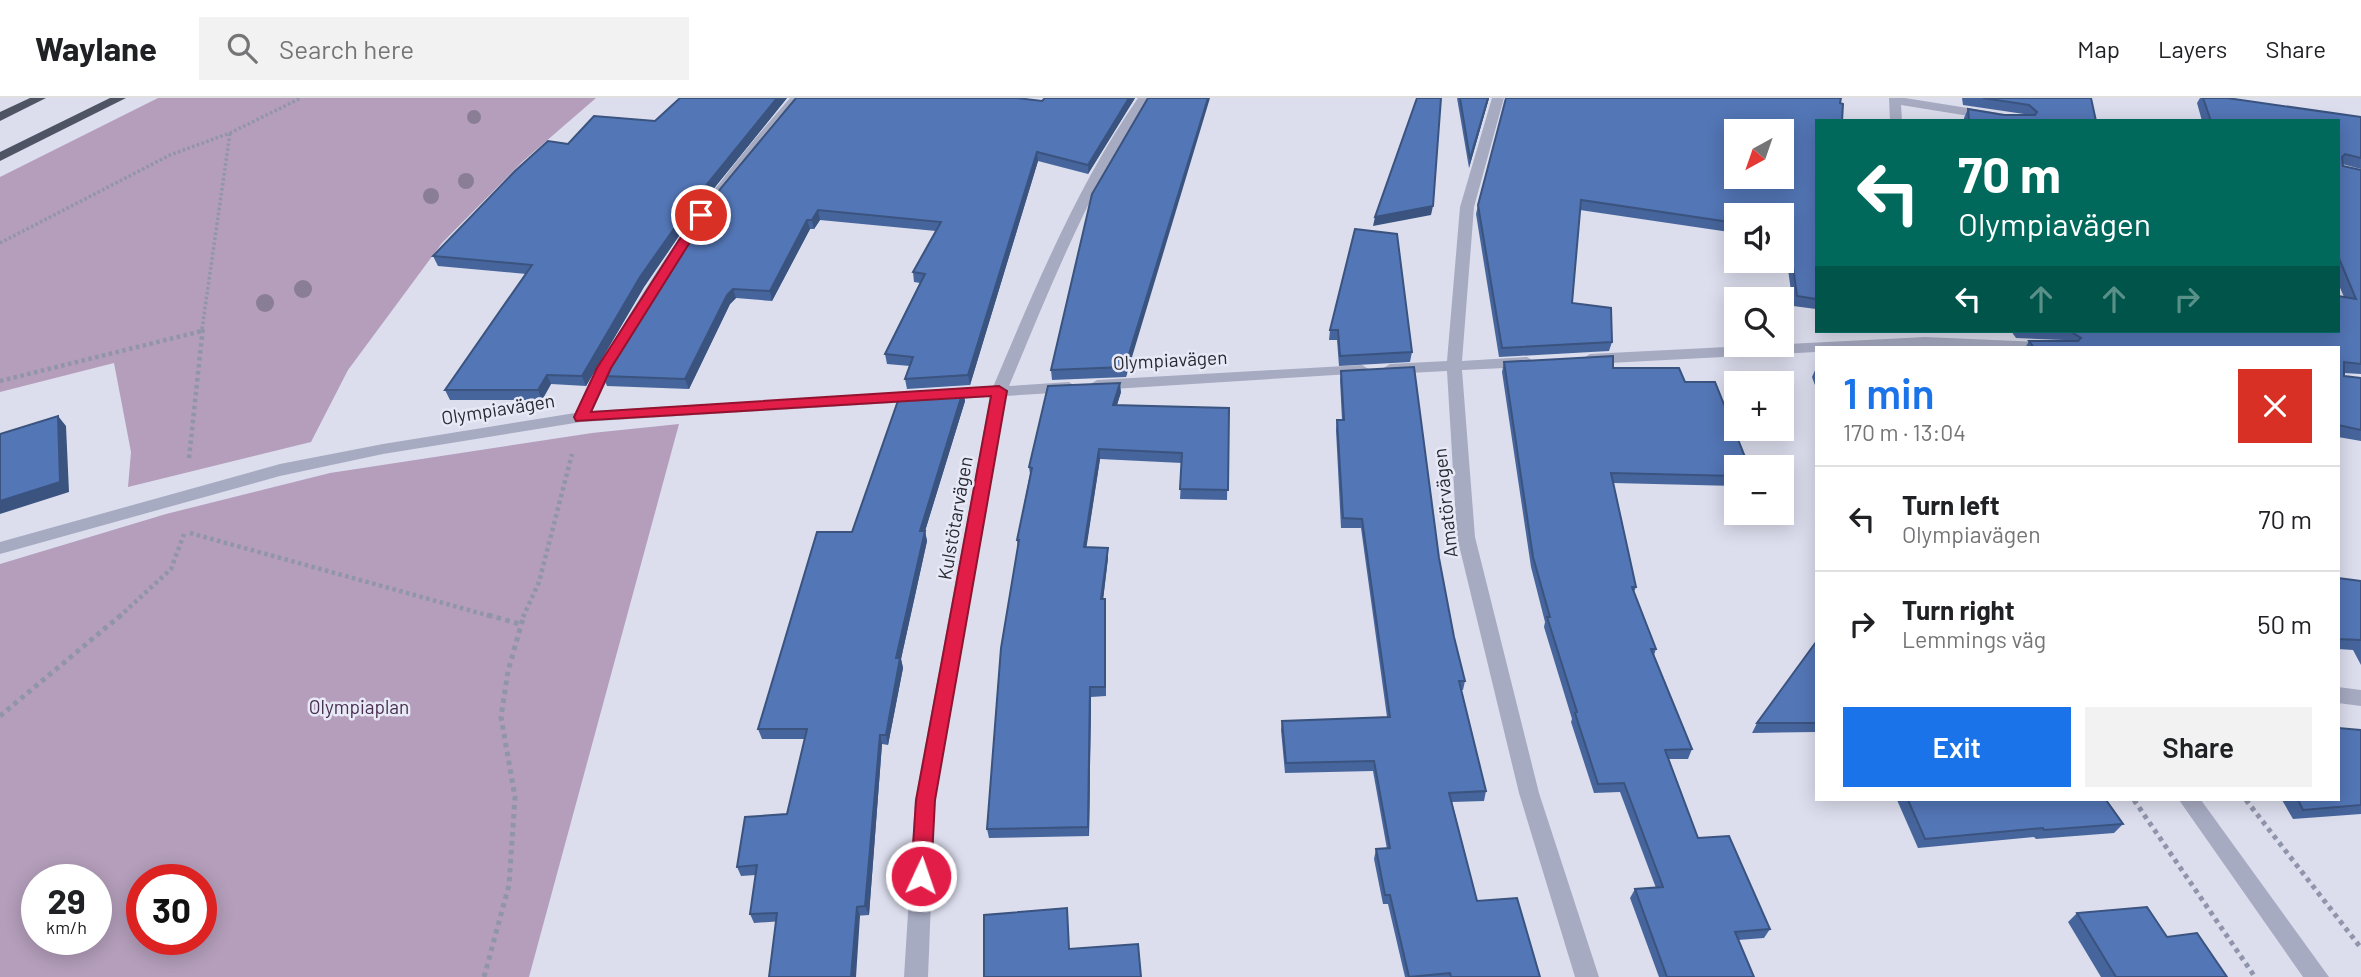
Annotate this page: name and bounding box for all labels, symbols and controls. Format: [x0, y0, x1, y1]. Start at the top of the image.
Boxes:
search box [199, 17, 689, 80]
text: Waylane [35, 28, 157, 68]
icon: search [223, 29, 261, 67]
text: Search here [279, 33, 414, 64]
text: Map [2077, 34, 2120, 63]
text: Layers [2158, 34, 2227, 63]
text: Share [2265, 34, 2326, 63]
north arrow [1724, 119, 1794, 189]
map controls [1724, 119, 1794, 525]
text: 70 m [1958, 144, 2061, 203]
icon: left [1843, 147, 1934, 238]
pin [671, 185, 731, 245]
icon: arrive [682, 196, 720, 234]
button: sound [1724, 203, 1794, 273]
text: Olympiavägen [1958, 204, 2151, 242]
icon: left [1949, 280, 1987, 318]
icon: ahead [2022, 280, 2060, 318]
icon: ahead [2095, 280, 2133, 318]
icon: right [2168, 280, 2206, 318]
button: search [1724, 287, 1794, 357]
street label: Olympiavägen [1112, 345, 1228, 374]
text: 1 min [1843, 367, 1935, 417]
button: close [2238, 369, 2312, 443]
button: + [1724, 371, 1794, 441]
street label: Olympiavägen [440, 388, 556, 429]
text: 170 m · 13:04 [1843, 418, 1966, 446]
street label: Amatörvägen [1427, 447, 1462, 559]
street label: Kulstötarvägen [932, 454, 977, 582]
button: − [1724, 455, 1794, 525]
text: Turn left [1902, 489, 2000, 520]
icon: left [1843, 500, 1881, 538]
text: 70 m [2258, 503, 2312, 534]
text: Olympiavägen [1902, 520, 2041, 548]
text: Turn right [1902, 594, 2015, 625]
icon: right [1843, 605, 1881, 643]
text: 50 m [2257, 608, 2312, 639]
text: Lemmings väg [1902, 625, 2046, 653]
park label: Olympiaplan [309, 695, 409, 718]
button: Exit [1843, 707, 2071, 787]
button: Share [2085, 707, 2312, 787]
position arrow [884, 839, 958, 913]
speed limit sign: 30 [126, 864, 217, 955]
text: 29 [47, 879, 86, 921]
text: km/h [46, 916, 87, 938]

